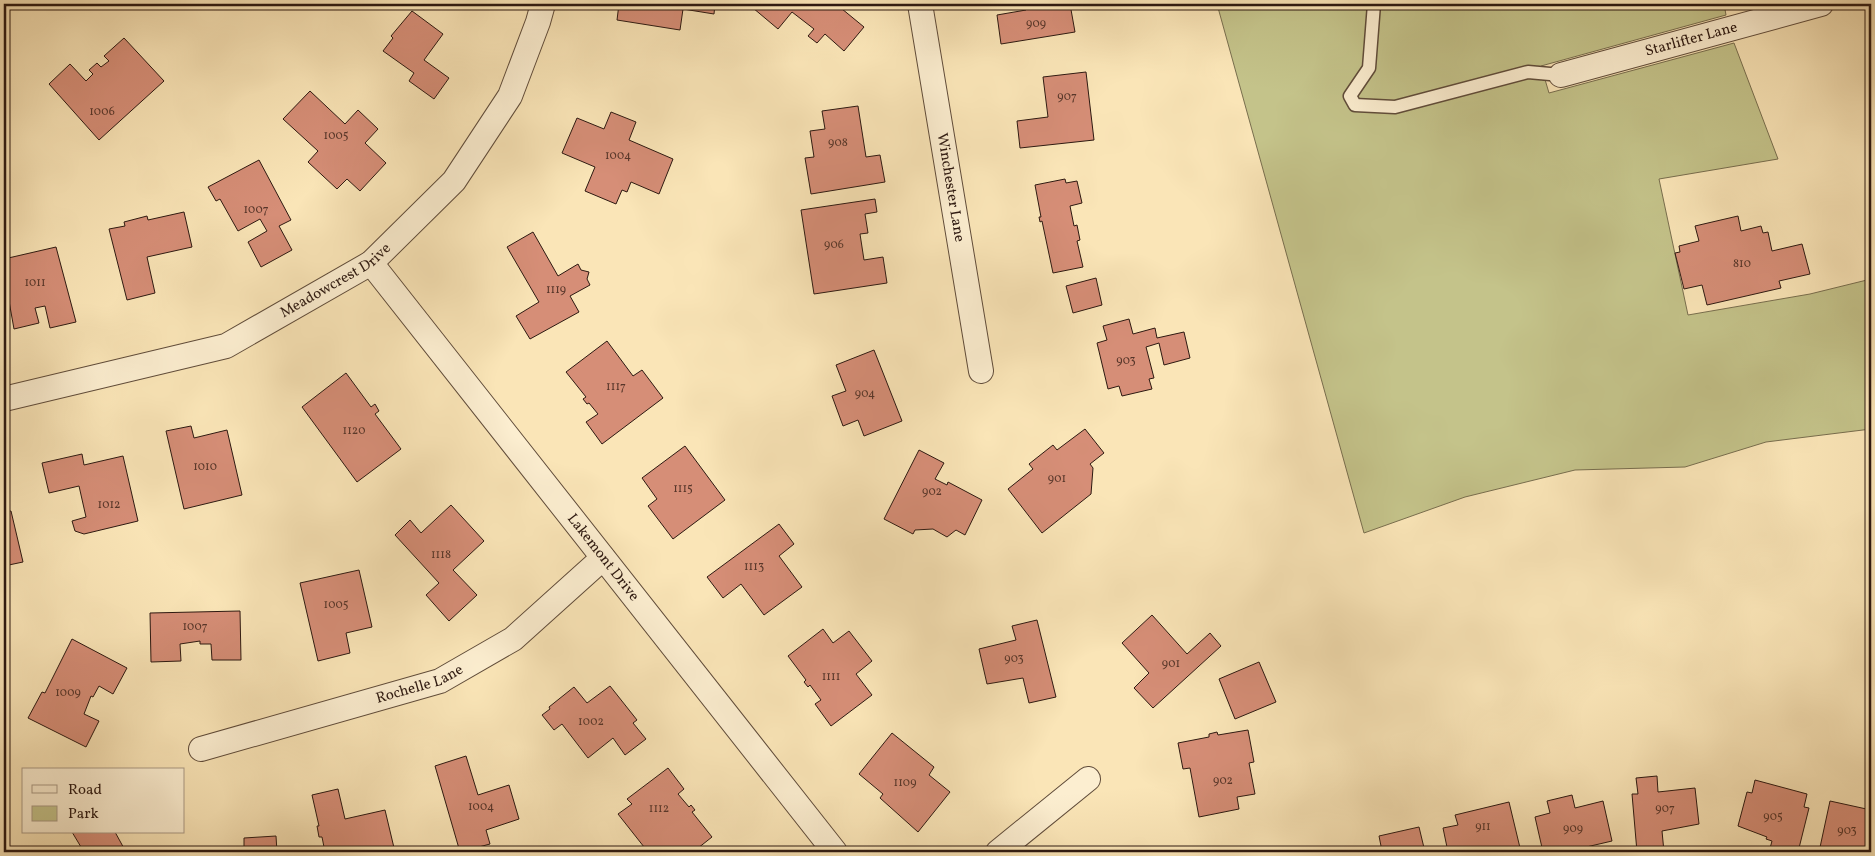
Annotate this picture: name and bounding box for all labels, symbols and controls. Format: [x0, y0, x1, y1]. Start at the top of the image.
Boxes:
house number: 909 [1026, 16, 1046, 32]
street label: Starlifter Lane [1643, 17, 1740, 62]
house number: 907 [1057, 89, 1077, 105]
house number: 1006 [89, 104, 115, 120]
house number: 1005 [324, 128, 349, 144]
street label: Winchester Lane [931, 131, 970, 244]
house number: 908 [828, 135, 848, 151]
house number: 1004 [605, 148, 631, 164]
house number: 1007 [243, 202, 269, 218]
house number: 906 [824, 237, 844, 253]
street label: Meadowcrest Drive [276, 238, 396, 323]
house number: 810 [1733, 256, 1751, 272]
house number: 1011 [24, 275, 46, 291]
house number: 1119 [546, 282, 566, 298]
house number: 903 [1116, 353, 1136, 369]
house number: 1117 [606, 379, 626, 395]
house number: 904 [855, 386, 875, 402]
house number: 1120 [343, 423, 365, 439]
house number: 1010 [193, 459, 217, 475]
house number: 901 [1048, 471, 1066, 487]
house number: 1115 [673, 481, 693, 497]
house number: 902 [922, 484, 942, 500]
house number: 1012 [98, 497, 120, 513]
street label: Lakemont Drive [562, 509, 644, 606]
house number: 1118 [431, 547, 451, 563]
house number: 1113 [744, 559, 764, 575]
house number: 1005 [324, 597, 349, 613]
house number: 1007 [182, 619, 208, 635]
house number: 903 [1004, 651, 1024, 667]
house number: 901 [1162, 656, 1180, 672]
street label: Rochelle Lane [373, 659, 467, 709]
house number: 1111 [822, 669, 840, 685]
house number: 1009 [55, 685, 81, 701]
house number: 1002 [578, 714, 604, 730]
legend [22, 768, 185, 834]
house number: 902 [1213, 773, 1233, 789]
house number: 1109 [894, 775, 916, 791]
text: Road [68, 780, 102, 801]
house number: 1004 [468, 799, 494, 815]
house number: 1112 [649, 801, 669, 817]
house number: 907 [1655, 801, 1675, 817]
text: Park [68, 804, 99, 825]
house number: 905 [1763, 809, 1783, 825]
house number: 911 [1475, 819, 1491, 835]
house number: 909 [1563, 821, 1583, 837]
house number: 903 [1837, 823, 1857, 839]

